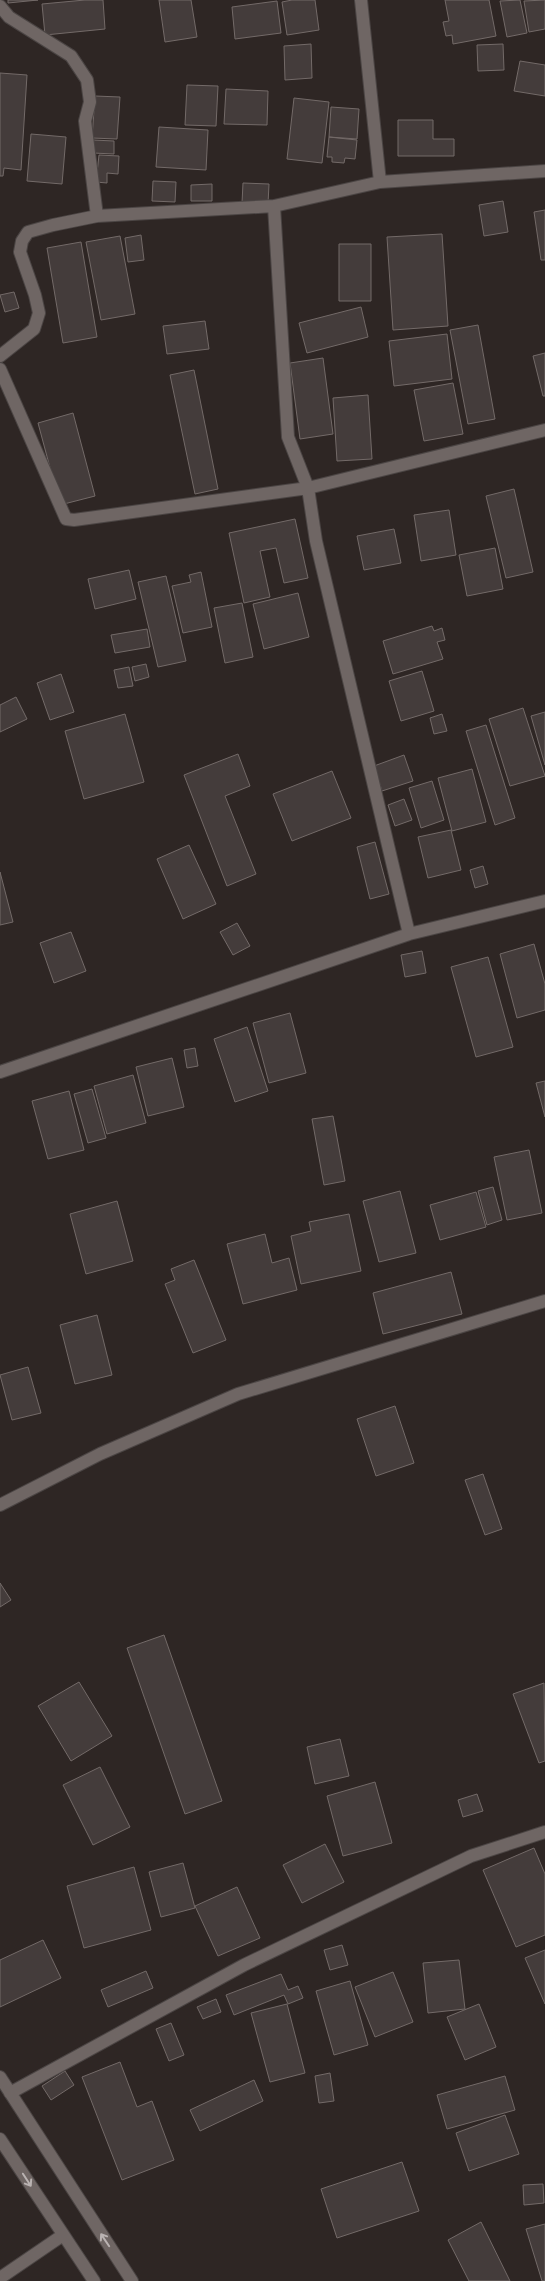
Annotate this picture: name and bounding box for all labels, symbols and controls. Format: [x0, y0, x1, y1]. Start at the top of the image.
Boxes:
one-way arrow [22, 2172, 32, 2186]
one-way arrow [100, 2234, 110, 2248]

